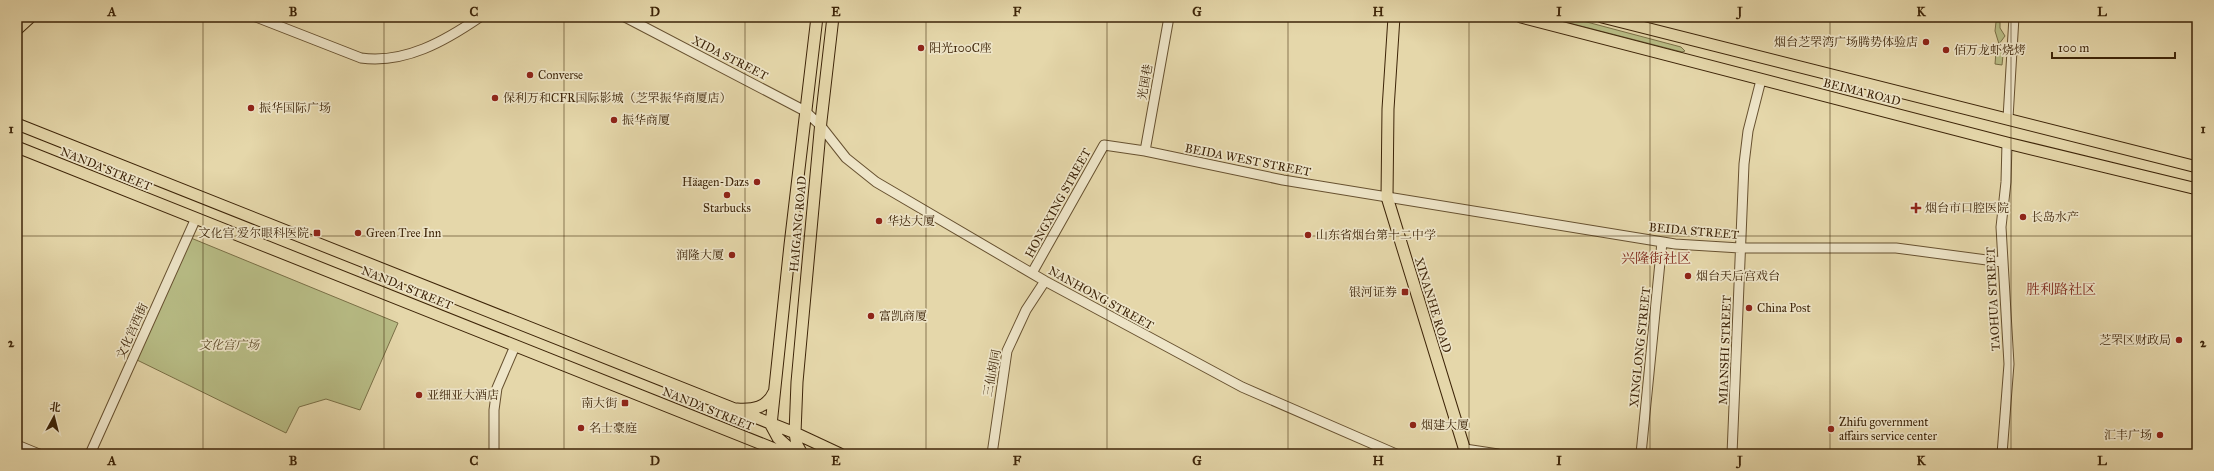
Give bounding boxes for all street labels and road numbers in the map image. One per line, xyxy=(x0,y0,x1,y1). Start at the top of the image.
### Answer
street label: XIDA STREET xyxy=(690,33,770,83)
street label: 光国巷 xyxy=(1135,63,1155,101)
street label: BEIMA ROAD xyxy=(1822,76,1902,108)
street label: BEIDA WEST STREET xyxy=(1184,141,1312,179)
street label: NANDA STREET xyxy=(58,144,154,194)
street label: HONGXING STREET xyxy=(1022,146,1094,260)
street label: HAIGANG ROAD xyxy=(787,175,809,273)
street label: BEIDA STREET xyxy=(1648,220,1740,242)
street label: TAOHUA STREET xyxy=(1983,247,2003,351)
street label: XINANHE ROAD xyxy=(1412,256,1454,354)
street label: NANDA STREET xyxy=(359,263,455,313)
street label: NANHONG STREET xyxy=(1046,263,1156,333)
street label: XINGLONG STREET xyxy=(1627,286,1653,408)
street label: MIANSHI STREET xyxy=(1716,295,1734,405)
street label: 文化宫西街 xyxy=(113,300,151,361)
street label: 三仙胡同 xyxy=(981,348,1003,398)
street label: NANDA STREET xyxy=(660,384,756,434)

